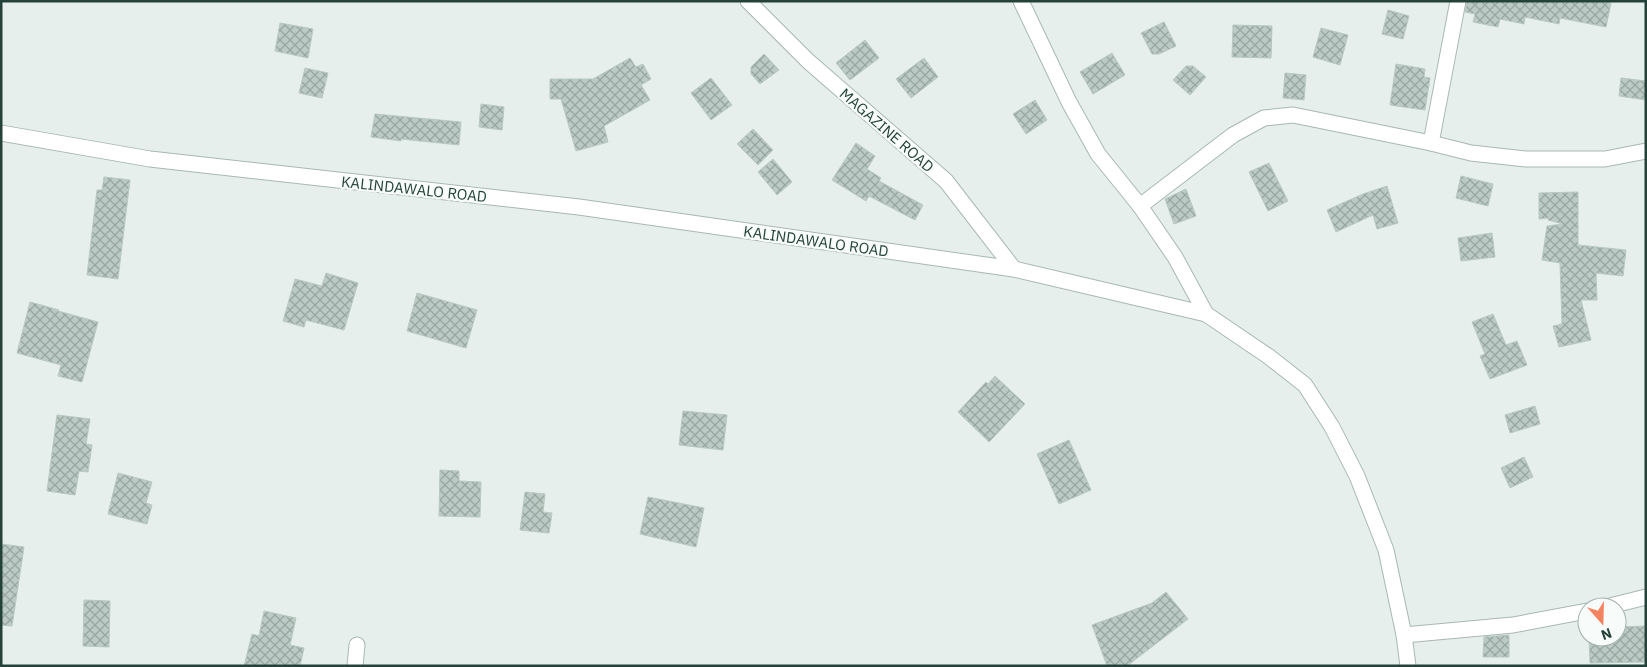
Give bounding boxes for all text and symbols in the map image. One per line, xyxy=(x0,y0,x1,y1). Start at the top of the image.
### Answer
street label: MAGAZINE ROAD xyxy=(836,84,938,176)
street label: KALINDAWALO ROAD xyxy=(340,172,488,206)
street label: KALINDAWALO ROAD xyxy=(742,221,890,261)
north arrow xyxy=(1577,597,1627,647)
text: N xyxy=(1599,624,1614,644)

